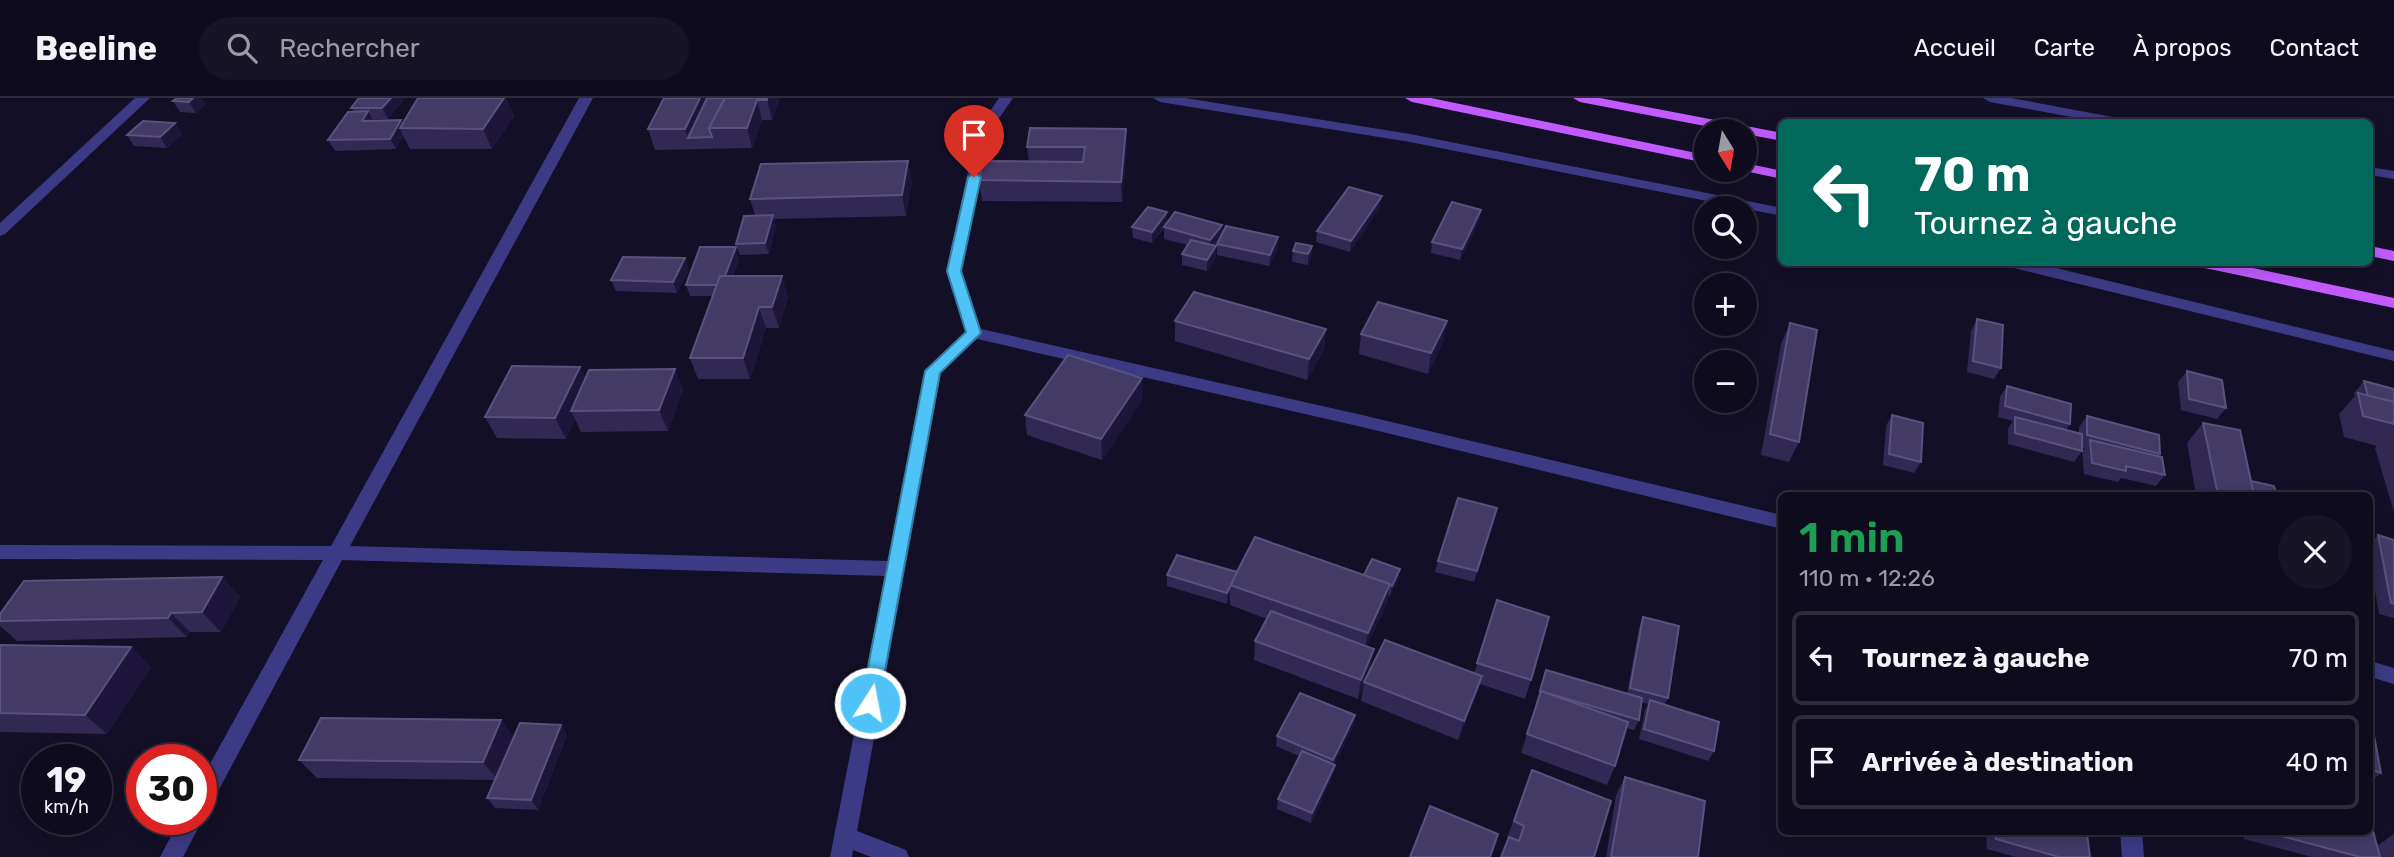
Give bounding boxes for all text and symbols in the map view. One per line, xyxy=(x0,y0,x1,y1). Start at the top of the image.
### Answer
search box xyxy=(199,17,689,80)
text: Beeline xyxy=(35,29,157,68)
icon: search xyxy=(223,29,261,67)
text: Rechercher xyxy=(279,33,420,64)
text: Accueil xyxy=(1914,34,1996,62)
text: Carte xyxy=(2034,34,2095,62)
text: À propos xyxy=(2133,34,2232,62)
text: Contact xyxy=(2270,34,2359,62)
pin xyxy=(944,105,1004,177)
icon: arrive xyxy=(955,116,993,154)
north arrow xyxy=(1694,119,1757,182)
map controls xyxy=(1694,119,1757,413)
text: 70 m xyxy=(1914,145,2031,203)
icon: left xyxy=(1799,147,1890,238)
button: search xyxy=(1694,196,1757,259)
text: Tournez à gauche xyxy=(1914,204,2177,242)
button: + xyxy=(1694,273,1757,336)
button: − xyxy=(1694,350,1757,413)
text: 1 min xyxy=(1799,513,1905,563)
button: close xyxy=(2278,515,2352,589)
text: 110 m · 12:26 xyxy=(1799,564,1935,592)
icon: left xyxy=(1803,639,1841,677)
text: Tournez à gauche xyxy=(1862,643,2090,674)
text: 70 m xyxy=(2289,643,2348,674)
position arrow xyxy=(833,666,907,740)
icon: arrive xyxy=(1803,743,1841,781)
speed limit sign: 30 xyxy=(126,744,217,835)
text: Arrivée à destination xyxy=(1862,747,2134,778)
text: 40 m xyxy=(2286,747,2348,778)
text: 19 xyxy=(47,759,86,801)
text: km/h xyxy=(44,796,89,818)

